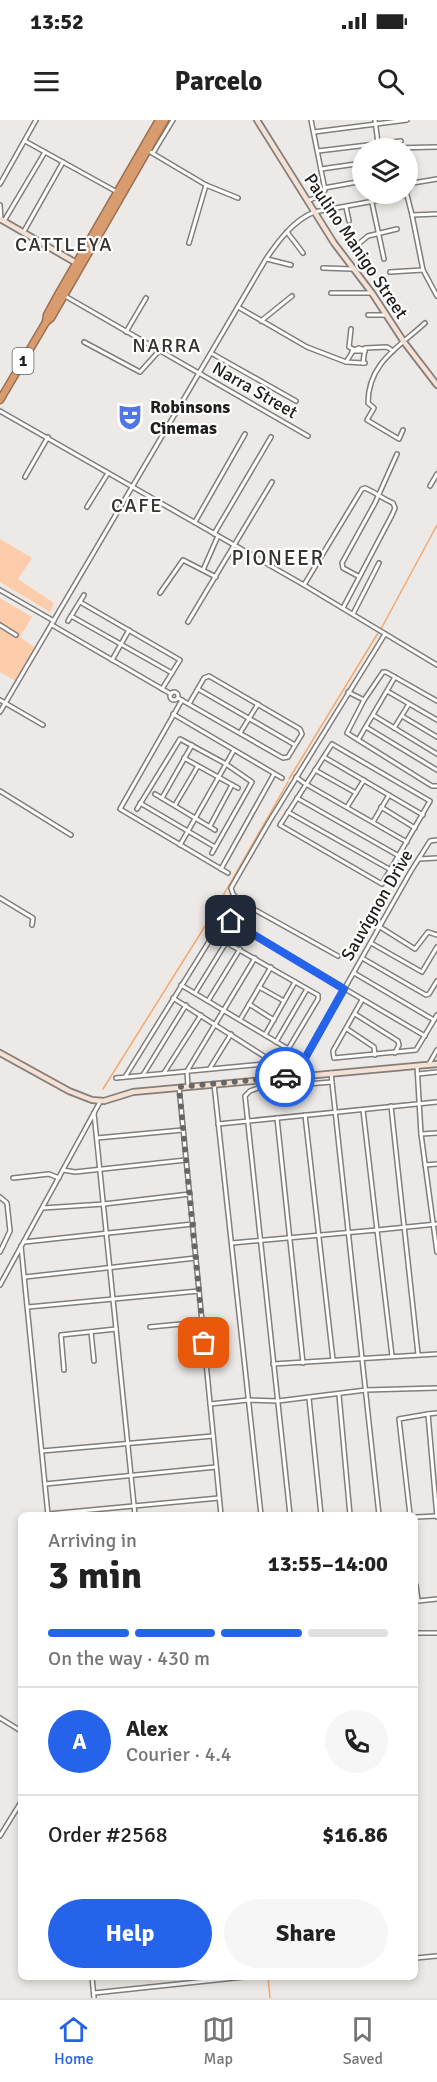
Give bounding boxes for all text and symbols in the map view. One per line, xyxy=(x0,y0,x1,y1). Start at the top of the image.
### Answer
text: 13:52 xyxy=(30,8,84,35)
icon: menu xyxy=(30,65,63,98)
text: Parcelo xyxy=(175,65,262,98)
icon: search xyxy=(374,65,407,98)
map controls xyxy=(352,138,418,204)
button: layers xyxy=(352,138,418,204)
street label: Paulino Manigo Street xyxy=(299,169,413,323)
district label: CATTLEYA xyxy=(15,232,113,257)
district label: NARRA xyxy=(132,333,202,358)
road number: 1 xyxy=(12,348,34,374)
street label: Narra Street xyxy=(209,357,301,423)
place label: Robinsons Cinemas xyxy=(150,396,230,439)
theatre icon: Robinsons Cinemas xyxy=(115,402,145,432)
district label: CAFE xyxy=(111,493,163,518)
district label: PIONEER xyxy=(231,545,325,571)
street label: Sauvignon Drive xyxy=(336,846,418,964)
pin xyxy=(205,895,256,946)
icon: home xyxy=(214,904,247,937)
courier xyxy=(255,1047,315,1107)
icon: car xyxy=(269,1061,302,1094)
pin xyxy=(178,1317,229,1368)
icon: bag xyxy=(187,1326,220,1359)
text: Arriving in xyxy=(48,1528,137,1553)
text: 13:55–14:00 xyxy=(268,1550,388,1577)
text: 3 min xyxy=(48,1551,142,1599)
text: On the way · 430 m xyxy=(48,1646,210,1671)
button: phone xyxy=(325,1710,388,1773)
text: Alex xyxy=(126,1715,168,1742)
text: A xyxy=(72,1728,87,1755)
text: Courier · 4.4 xyxy=(126,1742,232,1767)
text: Order #2568 xyxy=(48,1821,168,1848)
text: $16.86 xyxy=(322,1821,388,1848)
button: Help xyxy=(48,1899,212,1968)
button: Share xyxy=(224,1899,388,1968)
tab: Home xyxy=(54,2013,94,2069)
tab: Map xyxy=(202,2013,235,2069)
tab: Saved xyxy=(343,2013,383,2069)

